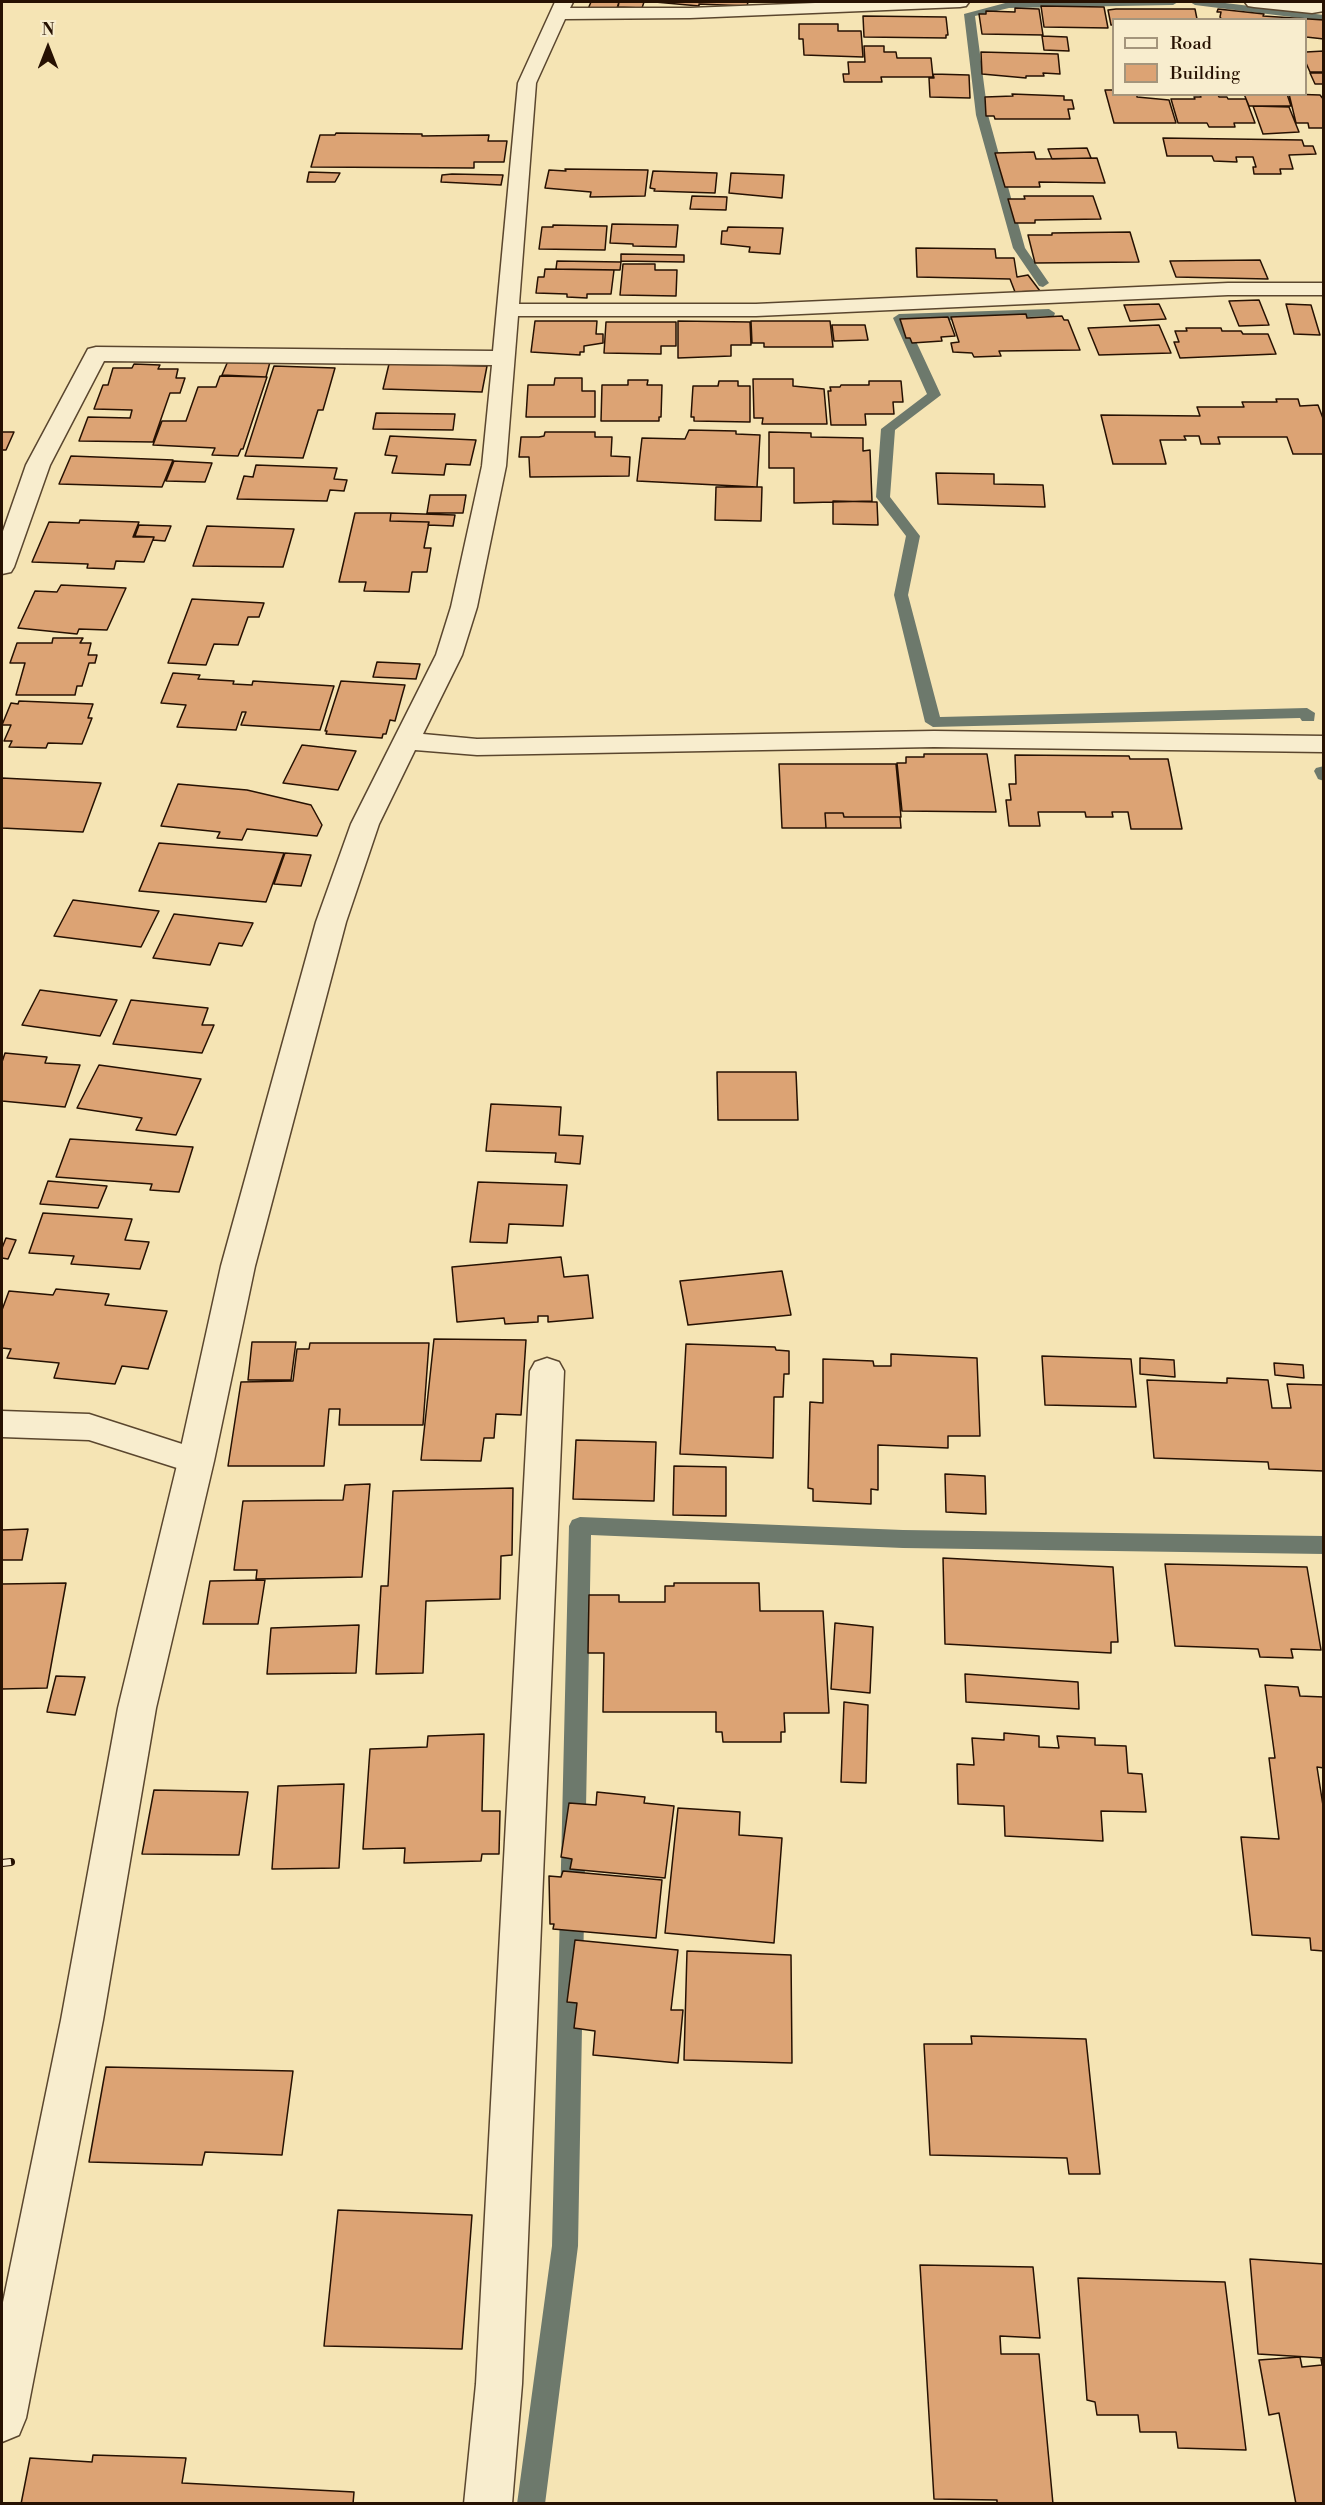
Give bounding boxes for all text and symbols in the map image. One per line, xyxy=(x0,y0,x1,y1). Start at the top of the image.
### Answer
north arrow xyxy=(18,18,78,78)
legend xyxy=(1112,18,1307,96)
text: N xyxy=(42,20,54,40)
text: Road xyxy=(1170,32,1212,55)
text: Building xyxy=(1170,62,1240,85)

